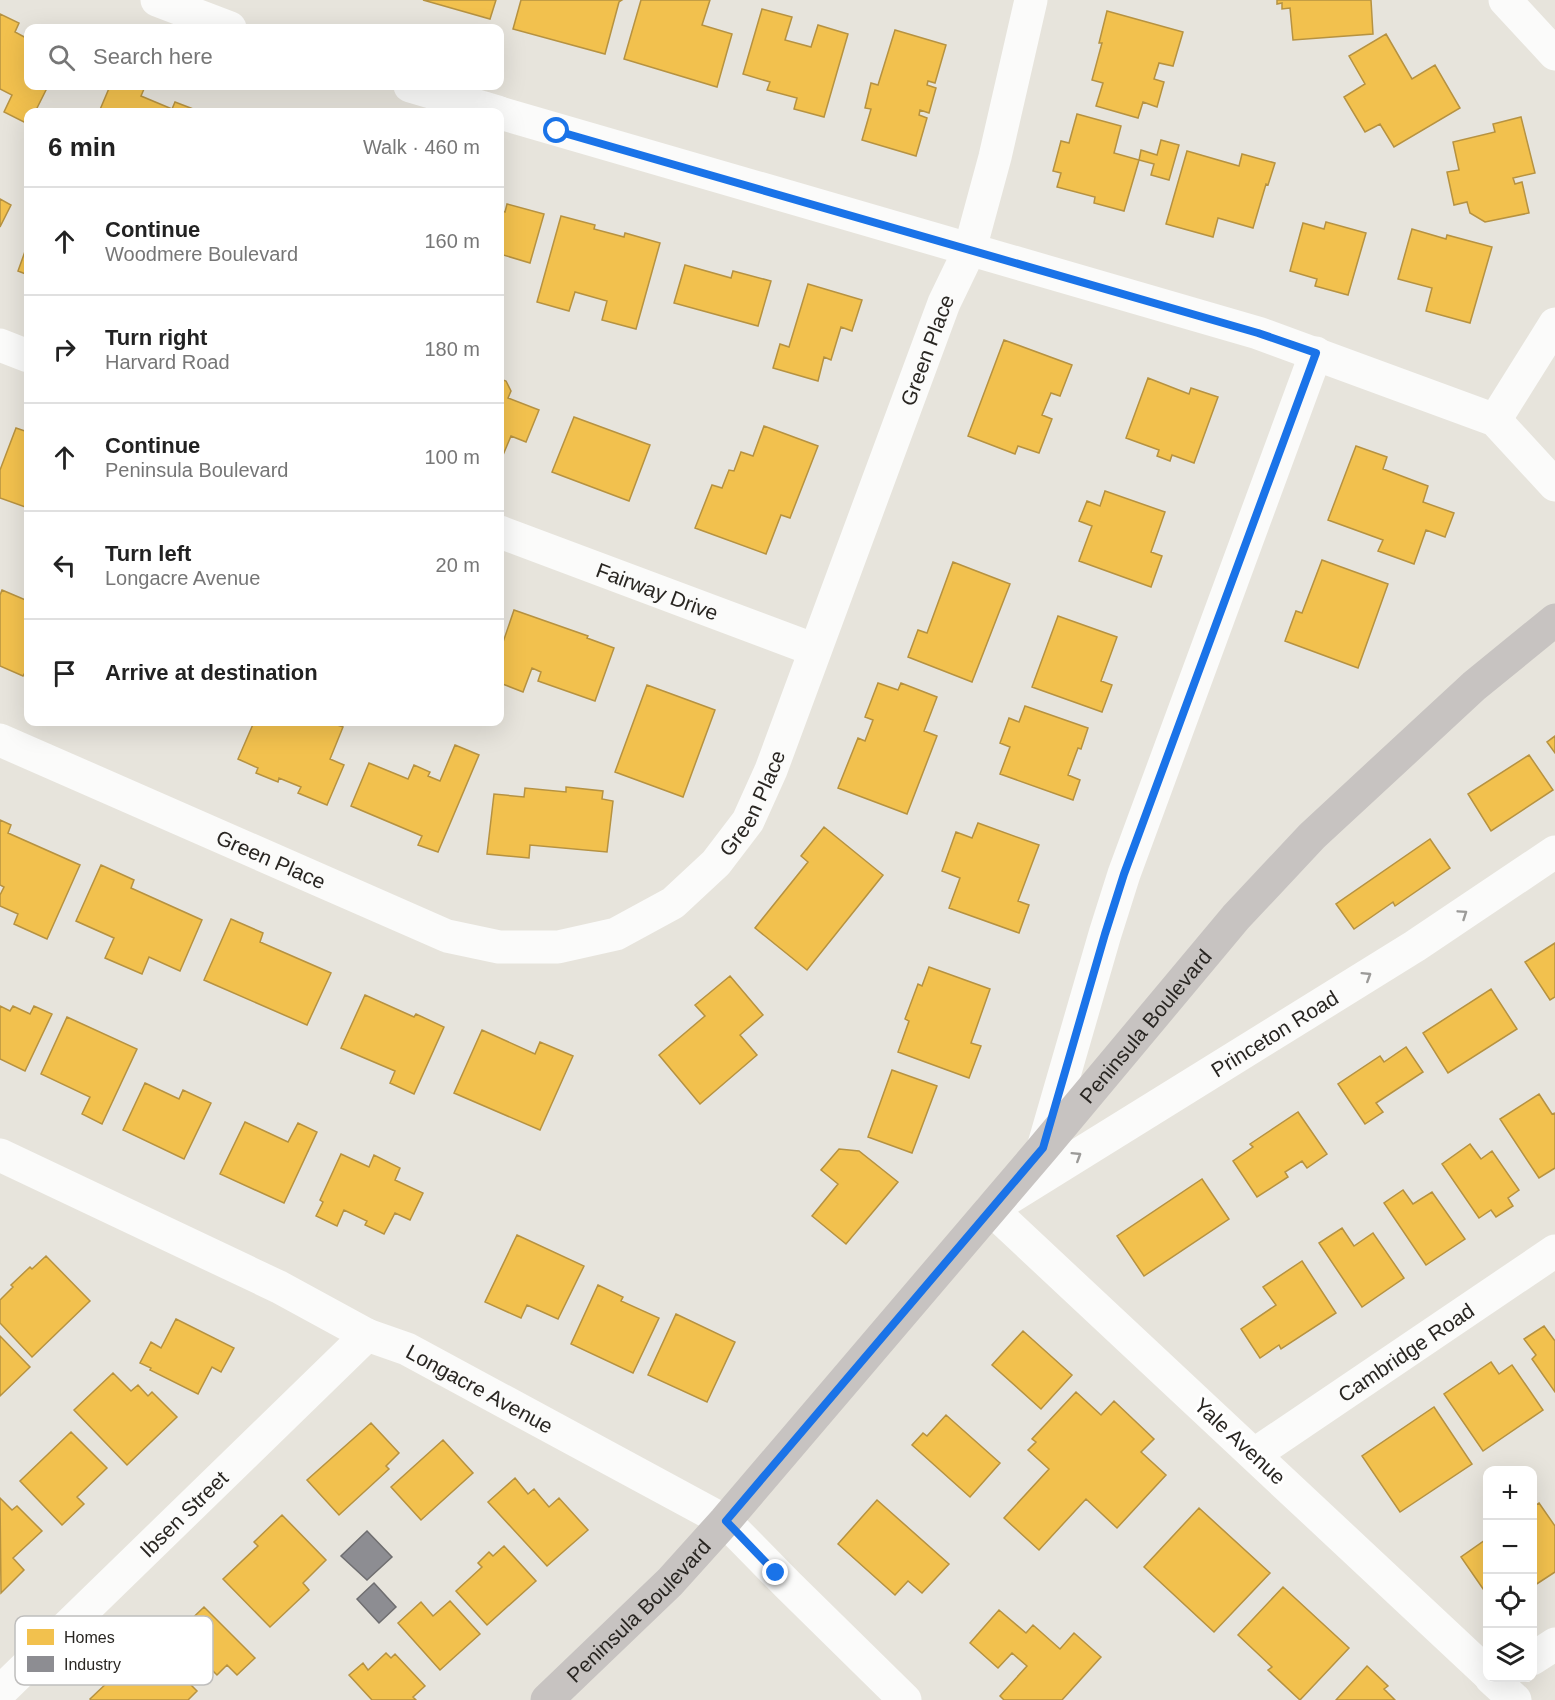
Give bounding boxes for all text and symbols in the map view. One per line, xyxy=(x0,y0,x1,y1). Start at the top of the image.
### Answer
search box xyxy=(24,24,504,90)
icon: search xyxy=(45,41,78,74)
text: Search here xyxy=(93,44,213,69)
route start xyxy=(543,117,569,143)
text: 6 min xyxy=(48,132,116,162)
text: Walk · 460 m xyxy=(363,136,480,158)
text: Continue xyxy=(105,217,200,242)
icon: ahead xyxy=(48,225,81,258)
text: 160 m xyxy=(424,230,480,252)
text: Woodmere Boulevard xyxy=(105,243,298,265)
street label: Green Place xyxy=(896,290,958,409)
text: Turn right xyxy=(105,325,207,350)
icon: right xyxy=(48,333,81,366)
text: 180 m xyxy=(424,338,480,360)
text: Harvard Road xyxy=(105,351,230,373)
text: Continue xyxy=(105,433,200,458)
icon: ahead xyxy=(48,441,81,474)
text: 100 m xyxy=(424,446,480,468)
text: Peninsula Boulevard xyxy=(105,459,288,481)
text: Turn left xyxy=(105,541,191,566)
icon: left xyxy=(48,549,81,582)
text: 20 m xyxy=(436,554,480,576)
street label: Fairway Drive xyxy=(593,558,721,624)
text: Longacre Avenue xyxy=(105,567,260,589)
icon: arrive xyxy=(48,657,81,690)
text: Arrive at destination xyxy=(105,660,318,685)
street label: Green Place xyxy=(714,747,789,860)
street label: Green Place xyxy=(213,825,329,893)
one-way arrow xyxy=(1457,910,1468,921)
street label: Peninsula Boulevard xyxy=(1074,944,1216,1107)
one-way arrow xyxy=(1361,971,1371,983)
street label: Princeton Road xyxy=(1207,985,1342,1081)
one-way arrow xyxy=(1070,1152,1081,1163)
street label: Cambridge Road xyxy=(1334,1298,1478,1406)
street label: Longacre Avenue xyxy=(403,1339,557,1437)
street label: Yale Avenue xyxy=(1190,1393,1290,1489)
street label: Ibsen Street xyxy=(135,1466,232,1561)
map controls xyxy=(1483,1466,1537,1682)
button: + xyxy=(1483,1466,1537,1520)
button: − xyxy=(1483,1520,1537,1574)
street label: Peninsula Boulevard xyxy=(562,1534,715,1686)
route end xyxy=(762,1559,788,1585)
button: locate xyxy=(1483,1574,1537,1628)
legend xyxy=(15,1616,213,1685)
button: layers xyxy=(1483,1628,1537,1682)
text: Homes xyxy=(64,1629,115,1646)
text: Industry xyxy=(64,1656,121,1673)

